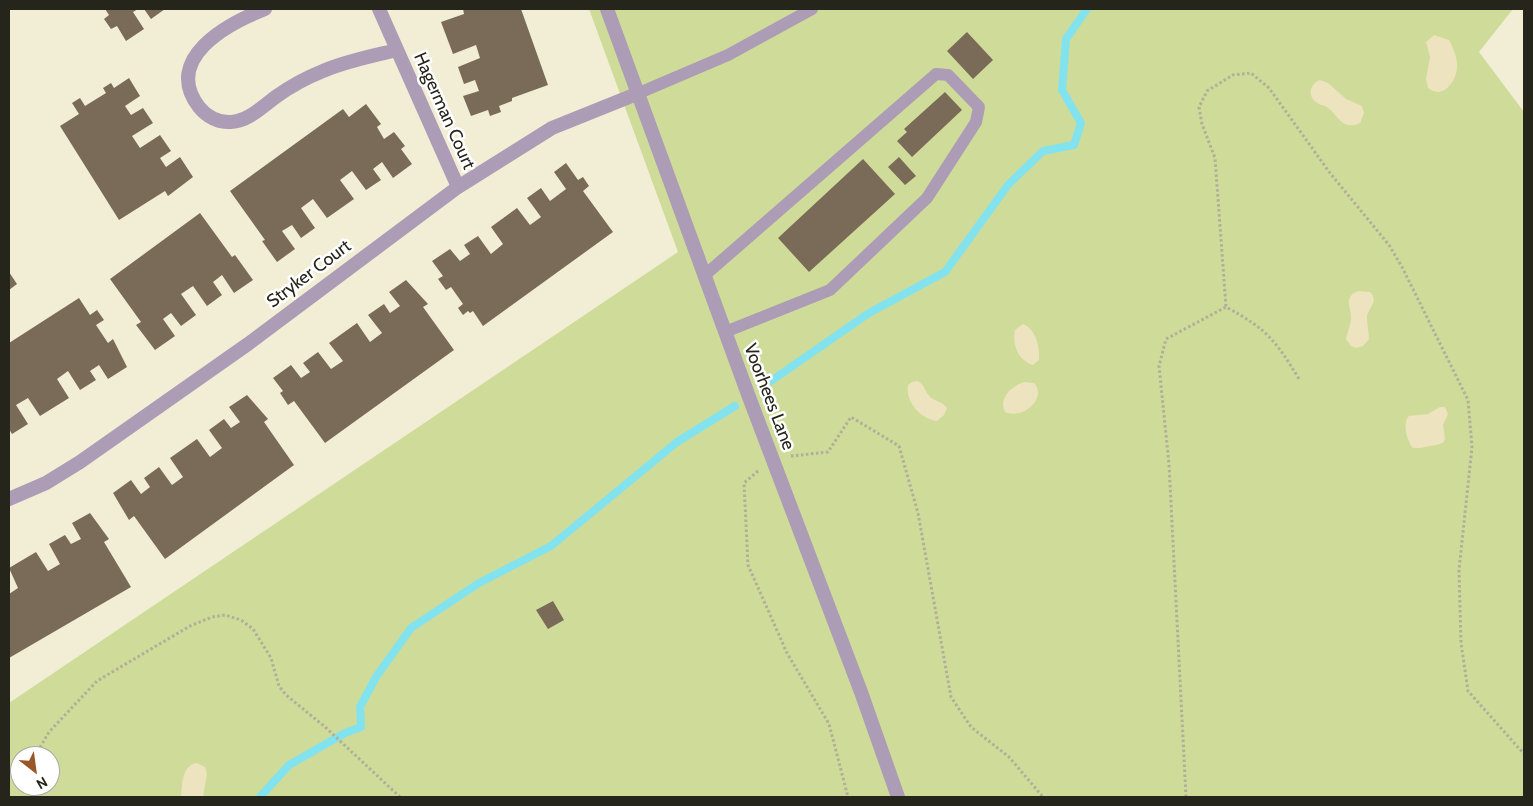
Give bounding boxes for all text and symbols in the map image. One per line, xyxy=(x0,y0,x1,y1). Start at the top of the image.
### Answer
street label: Hagerman Court xyxy=(409,49,479,173)
street label: Stryker Court xyxy=(263,235,355,313)
street label: Voorhees Lane xyxy=(739,341,799,453)
north arrow xyxy=(10,746,60,796)
text: N xyxy=(33,773,51,793)

